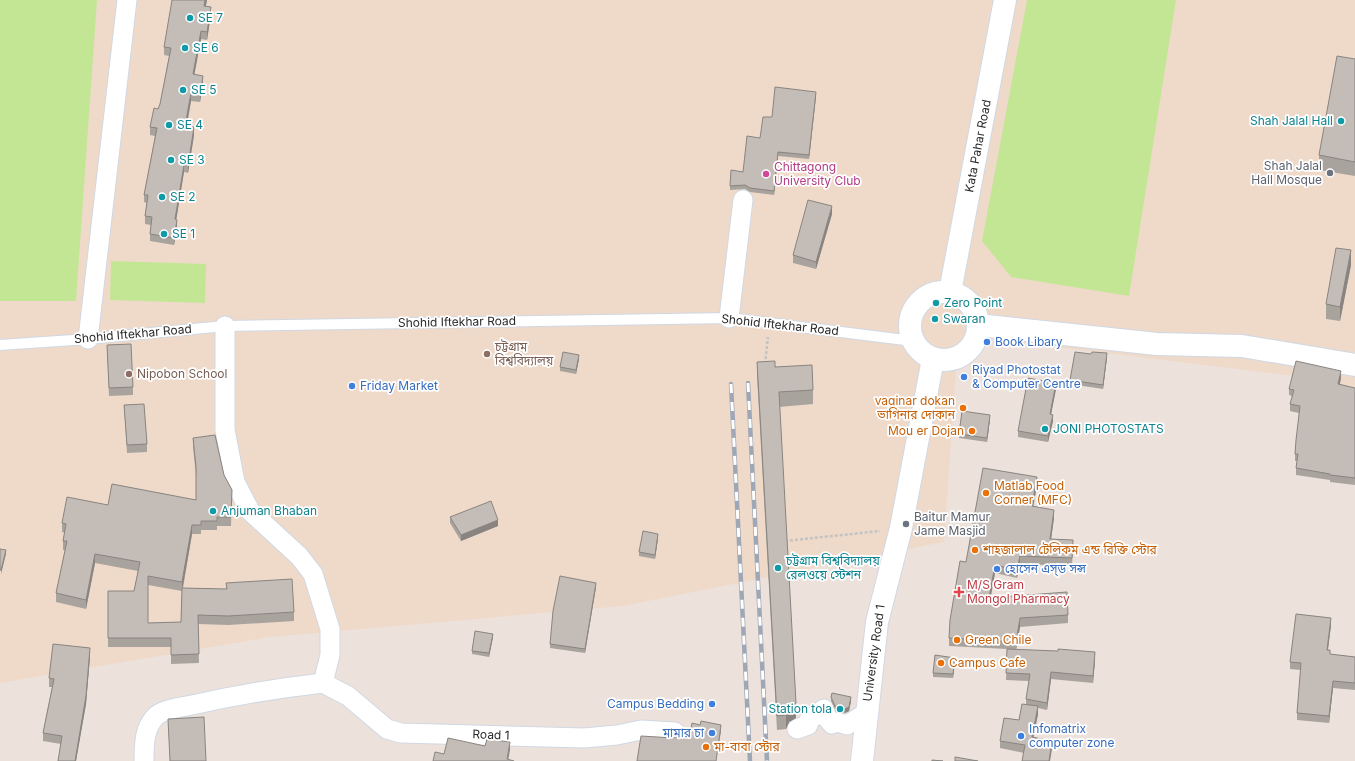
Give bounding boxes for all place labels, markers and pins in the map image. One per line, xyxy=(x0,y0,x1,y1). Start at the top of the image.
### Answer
place label: SE 7 xyxy=(198,10,223,25)
marker: SE 7 xyxy=(185,13,195,23)
place label: SE 6 xyxy=(193,40,219,55)
marker: SE 6 xyxy=(180,43,190,53)
place label: SE 5 xyxy=(191,82,217,97)
marker: SE 5 xyxy=(178,85,188,95)
place label: Shah Jalal Hall xyxy=(1250,113,1333,128)
marker: Shah Jalal Hall xyxy=(1336,116,1346,126)
place label: SE 4 xyxy=(177,117,203,132)
marker: SE 4 xyxy=(164,120,174,130)
place label: SE 3 xyxy=(179,152,205,167)
marker: SE 3 xyxy=(166,155,176,165)
place label: Shah Jalal Hall Mosque xyxy=(1251,158,1322,187)
place label: Chittagong University Club xyxy=(774,159,861,188)
marker: Shah Jalal Hall Mosque xyxy=(1325,168,1335,178)
marker: Chittagong University Club xyxy=(761,169,771,179)
place label: SE 2 xyxy=(170,189,196,204)
marker: SE 2 xyxy=(157,192,167,202)
place label: SE 1 xyxy=(172,226,195,241)
marker: SE 1 xyxy=(159,229,169,239)
place label: Zero Point xyxy=(944,295,1002,310)
marker: Zero Point xyxy=(931,298,941,308)
place label: Swaran xyxy=(943,311,986,326)
marker: Swaran xyxy=(930,314,940,324)
place label: Book Libary xyxy=(995,334,1063,349)
marker: Book Libary xyxy=(982,337,992,347)
place label: চট্টগ্রাম বিশ্ববিদ্যালয় xyxy=(494,339,554,368)
marker: চট্টগ্রাম বিশ্ববিদ্যালয় xyxy=(482,349,492,359)
place label: Riyad Photostat & Computer Centre xyxy=(972,362,1081,391)
place label: Nipobon School xyxy=(137,366,227,381)
marker: Nipobon School xyxy=(124,369,134,379)
marker: Riyad Photostat & Computer Centre xyxy=(959,372,969,382)
place label: Friday Market xyxy=(360,378,438,393)
marker: Friday Market xyxy=(347,381,357,391)
place label: vaginar dokan ভাগিনার দোকান xyxy=(875,393,956,422)
marker: vaginar dokan ভাগিনার দোকান xyxy=(958,403,968,413)
place label: JONI PHOTOSTATS xyxy=(1053,421,1164,436)
place label: Mou er Dojan xyxy=(888,423,964,438)
marker: JONI PHOTOSTATS xyxy=(1040,424,1050,434)
marker: Mou er Dojan xyxy=(967,426,977,436)
place label: Matlab Food Corner (MFC) xyxy=(994,478,1072,507)
marker: Matlab Food Corner (MFC) xyxy=(981,488,991,498)
place label: Anjuman Bhaban xyxy=(221,503,317,518)
marker: Anjuman Bhaban xyxy=(208,506,218,516)
place label: Baitur Mamur Jame Masjid xyxy=(914,509,991,538)
marker: Baitur Mamur Jame Masjid xyxy=(901,519,911,529)
place label: শাহজালাল টেলিকম এন্ড রিক্তি স্টোর xyxy=(982,542,1158,557)
marker: শাহজালাল টেলিকম এন্ড রিক্তি স্টোর xyxy=(970,545,980,555)
place label: চট্টগ্রাম বিশ্ববিদ্যালয় রেলওয়ে স্টেশন xyxy=(785,553,880,582)
place label: হোসেন এস্ড সন্স xyxy=(1005,561,1086,577)
marker: চট্টগ্রাম বিশ্ববিদ্যালয় রেলওয়ে স্টেশন xyxy=(773,563,783,573)
marker: হোসেন এস্ড সন্স xyxy=(992,564,1002,574)
place label: M/S Gram Mongol Pharmacy xyxy=(967,577,1070,606)
marker: M/S Gram Mongol Pharmacy xyxy=(954,587,964,597)
place label: Green Chile xyxy=(965,632,1031,647)
marker: Green Chile xyxy=(952,635,962,645)
place label: Campus Cafe xyxy=(949,655,1026,670)
marker: Campus Cafe xyxy=(936,658,946,668)
place label: Campus Bedding xyxy=(607,696,704,711)
marker: Campus Bedding xyxy=(707,699,717,709)
place label: Station tola xyxy=(768,701,832,716)
marker: Station tola xyxy=(835,704,845,714)
place label: Infomatrix computer zone xyxy=(1029,721,1114,750)
place label: মামার চা xyxy=(662,725,705,740)
marker: মামার চা xyxy=(707,728,717,738)
marker: Infomatrix computer zone xyxy=(1016,731,1026,741)
place label: মা-বাবা স্টোর xyxy=(713,739,780,754)
marker: মা-বাবা স্টোর xyxy=(701,742,711,752)

